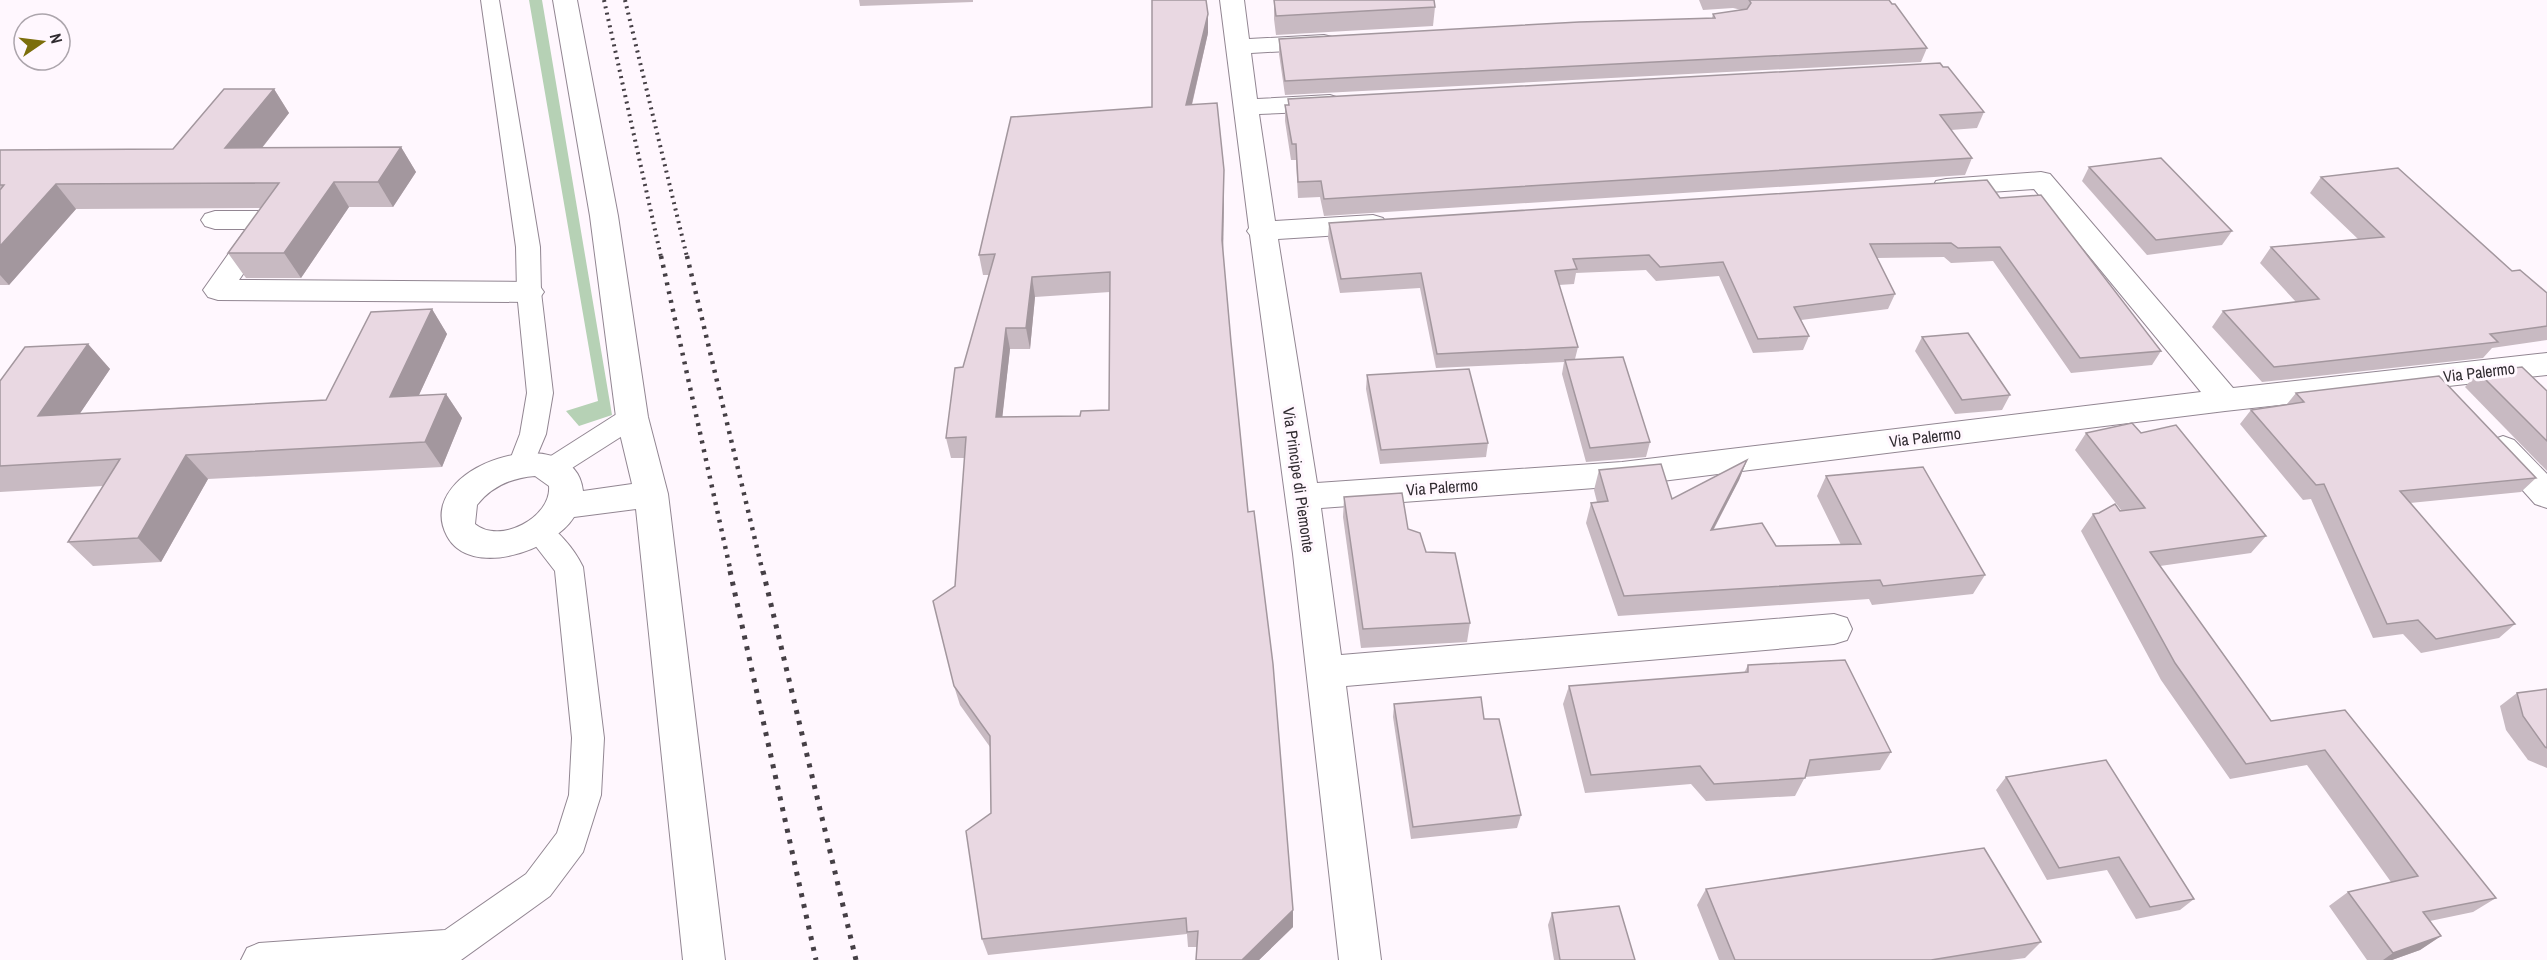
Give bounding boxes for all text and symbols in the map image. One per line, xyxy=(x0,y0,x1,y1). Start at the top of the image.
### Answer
north arrow xyxy=(12,12,72,72)
text: N xyxy=(45,31,68,46)
street label: Via Palermo xyxy=(2442,357,2516,387)
street label: Via Principe di Piemonte xyxy=(1278,406,1320,554)
street label: Via Palermo xyxy=(1888,422,1962,452)
street label: Via Palermo xyxy=(1405,474,1479,500)

